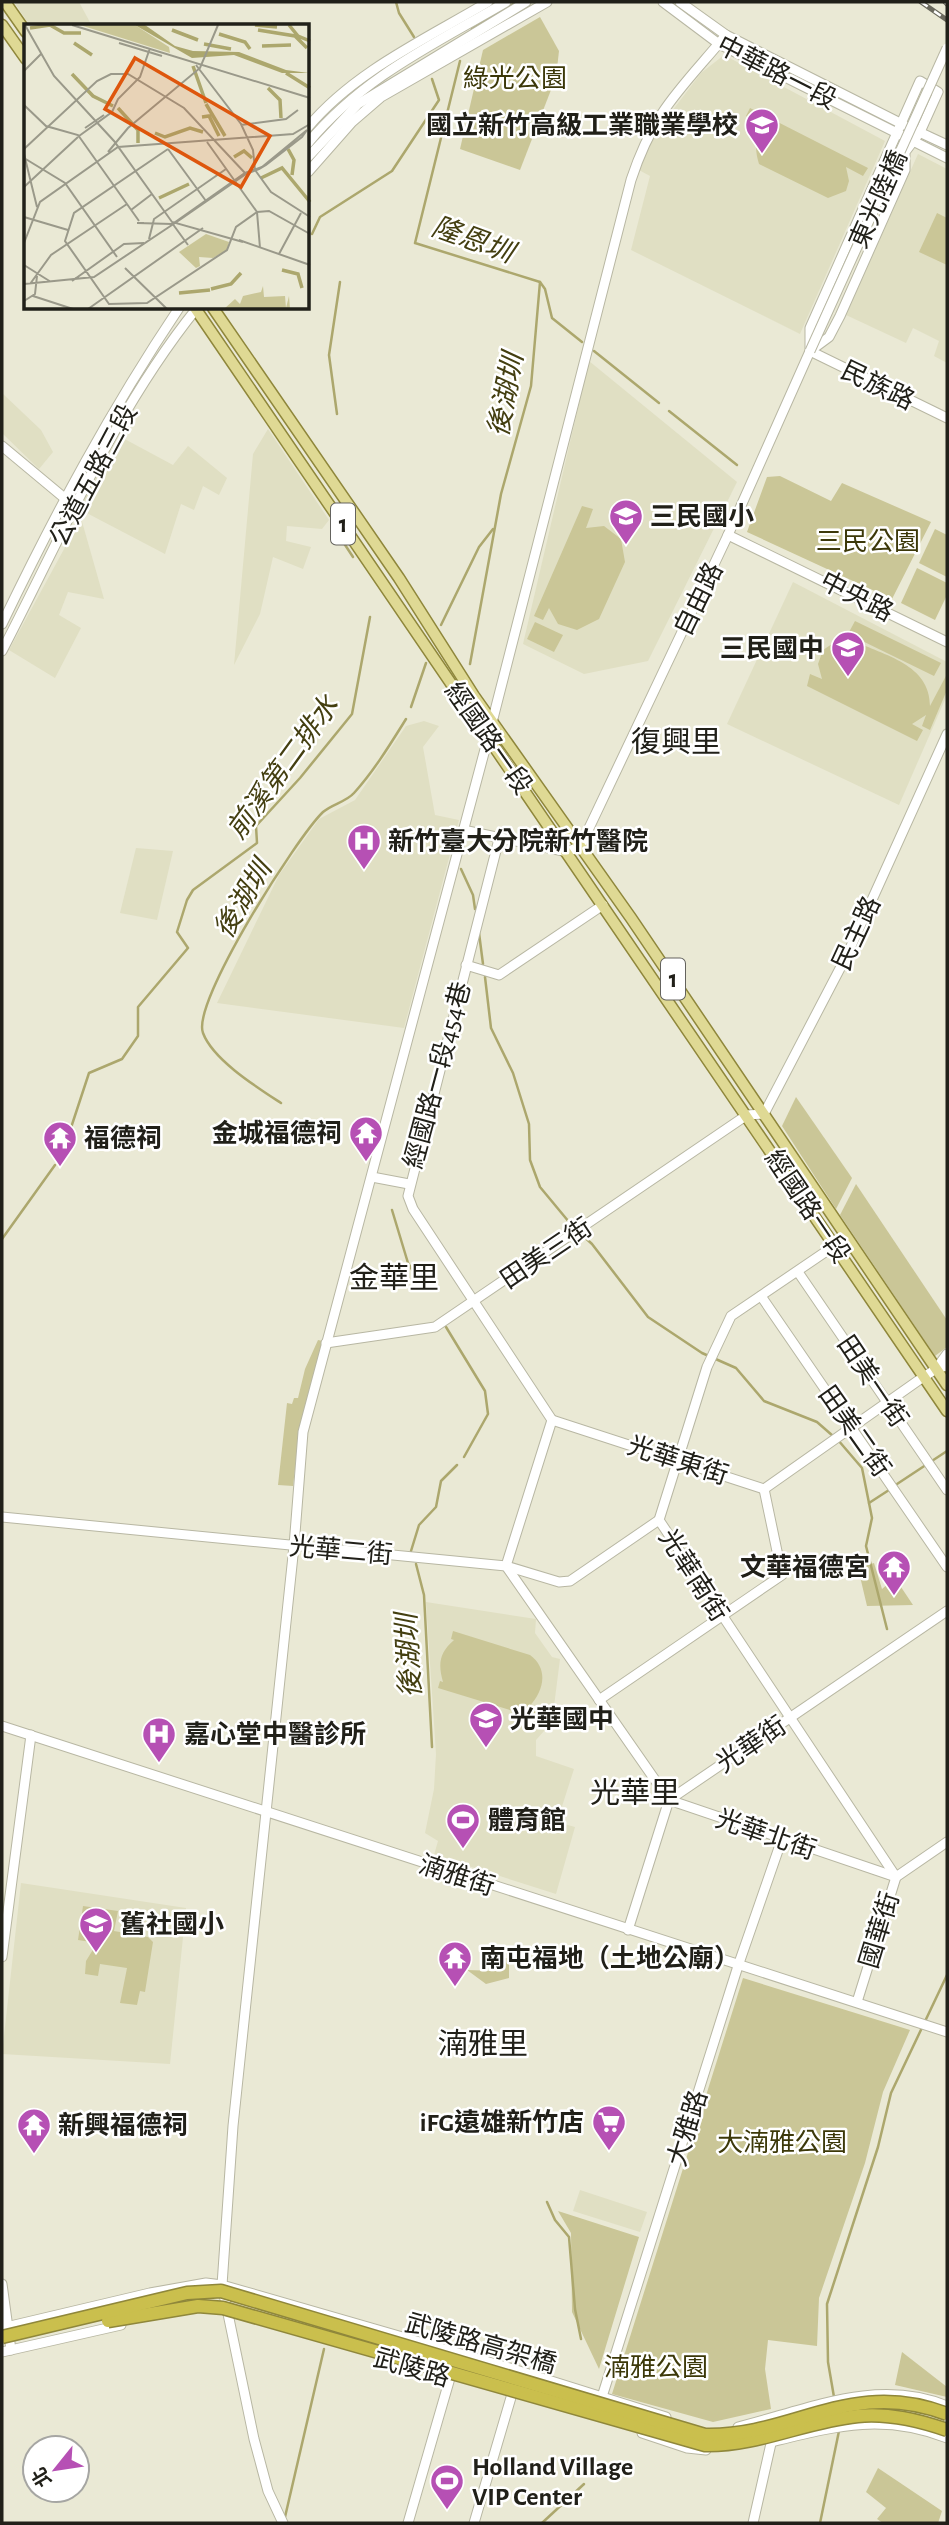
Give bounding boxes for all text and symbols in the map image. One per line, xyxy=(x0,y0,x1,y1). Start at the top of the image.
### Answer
inset map xyxy=(24,24,310,310)
street label: 中華路一段 xyxy=(713,30,841,114)
park label: 綠光公園 xyxy=(463,65,567,92)
school or university icon: 國立新竹高級工業職業學校 xyxy=(743,106,781,155)
place label: 國立新竹高級工業職業學校 xyxy=(426,111,738,139)
street label: 東光陸橋 xyxy=(845,146,912,252)
water label: 隆恩圳 xyxy=(428,211,521,270)
water label: 後湖圳 xyxy=(483,347,529,439)
street label: 民族路 xyxy=(837,355,919,415)
street label: 公道五路三段 xyxy=(44,400,142,550)
school or university icon: 三民國小 xyxy=(607,497,645,546)
place label: 三民國小 xyxy=(650,502,754,530)
road number: 1 xyxy=(331,504,355,544)
park label: 三民公園 xyxy=(816,528,920,555)
street label: 自由路 xyxy=(669,558,728,640)
street label: 中央路 xyxy=(816,567,898,626)
school or university icon: 三民國中 xyxy=(829,629,867,678)
place label: 三民國中 xyxy=(720,634,824,662)
street label: 經國路一段 xyxy=(440,677,538,799)
water label: 前溪第二排水 xyxy=(221,689,345,844)
district label: 復興里 xyxy=(631,726,721,758)
hospital icon: 新竹臺大分院新竹醫院 xyxy=(345,822,383,871)
place label: 新竹臺大分院新竹醫院 xyxy=(388,827,648,855)
water label: 後湖圳 xyxy=(208,852,279,943)
street label: 民主路 xyxy=(828,892,885,974)
road number: 1 xyxy=(661,959,685,1000)
street label: 經國路一段454巷 xyxy=(399,979,475,1171)
temple icon: 金城福德祠 xyxy=(347,1114,385,1163)
temple icon: 福德祠 xyxy=(41,1119,79,1168)
place label: 金城福德祠 xyxy=(212,1119,342,1147)
place label: 福德祠 xyxy=(84,1124,162,1152)
street label: 經國路一段 xyxy=(760,1144,856,1268)
street label: 田美三街 xyxy=(496,1213,597,1294)
district label: 金華里 xyxy=(349,1262,439,1294)
street label: 田美一街 xyxy=(832,1331,913,1432)
street label: 田美二街 xyxy=(814,1381,895,1482)
street label: 光華東街 xyxy=(624,1432,731,1489)
street label: 光華南街 xyxy=(654,1524,733,1626)
street label: 光華二街 xyxy=(288,1533,394,1568)
temple icon: 文華福德宮 xyxy=(875,1548,913,1597)
place label: 文華福德宮 xyxy=(740,1553,870,1581)
water label: 後湖圳 xyxy=(392,1609,426,1699)
school or university icon: 光華國中 xyxy=(467,1700,505,1749)
place label: 光華國中 xyxy=(510,1705,614,1733)
street label: 光華街 xyxy=(711,1711,791,1777)
hospital icon: 嘉心堂中醫診所 xyxy=(140,1715,178,1764)
place label: 嘉心堂中醫診所 xyxy=(184,1720,366,1748)
district label: 光華里 xyxy=(590,1777,680,1809)
sports icon: 體育館 xyxy=(444,1801,482,1850)
street label: 光華北街 xyxy=(712,1805,819,1864)
place label: 體育館 xyxy=(488,1806,566,1834)
street label: 湳雅街 xyxy=(416,1850,498,1900)
street label: 國華街 xyxy=(855,1889,904,1971)
school or university icon: 舊社國小 xyxy=(77,1905,115,1954)
place label: 舊社國小 xyxy=(120,1910,224,1938)
temple icon: 南屯福地（土地公廟） xyxy=(436,1939,474,1988)
place label: 南屯福地（土地公廟） xyxy=(480,1944,740,1972)
district label: 湳雅里 xyxy=(438,2028,528,2060)
street label: 大雅路 xyxy=(662,2087,712,2169)
supermarket icon: iFG遠雄新竹店 xyxy=(590,2103,628,2152)
temple icon: 新興福德祠 xyxy=(15,2106,53,2155)
place label: iFG遠雄新竹店 xyxy=(420,2108,584,2136)
place label: 新興福德祠 xyxy=(58,2111,188,2139)
park label: 大湳雅公園 xyxy=(717,2128,847,2156)
street label: 武陵路高架橋 xyxy=(402,2307,560,2379)
street label: 武陵路 xyxy=(370,2341,454,2393)
park label: 湳雅公園 xyxy=(604,2353,708,2381)
north arrow xyxy=(21,2434,91,2504)
place label: Holland Village VIP Center xyxy=(472,2454,633,2510)
sports icon: Holland Village VIP Center xyxy=(428,2462,466,2511)
text: 北 xyxy=(29,2464,56,2490)

